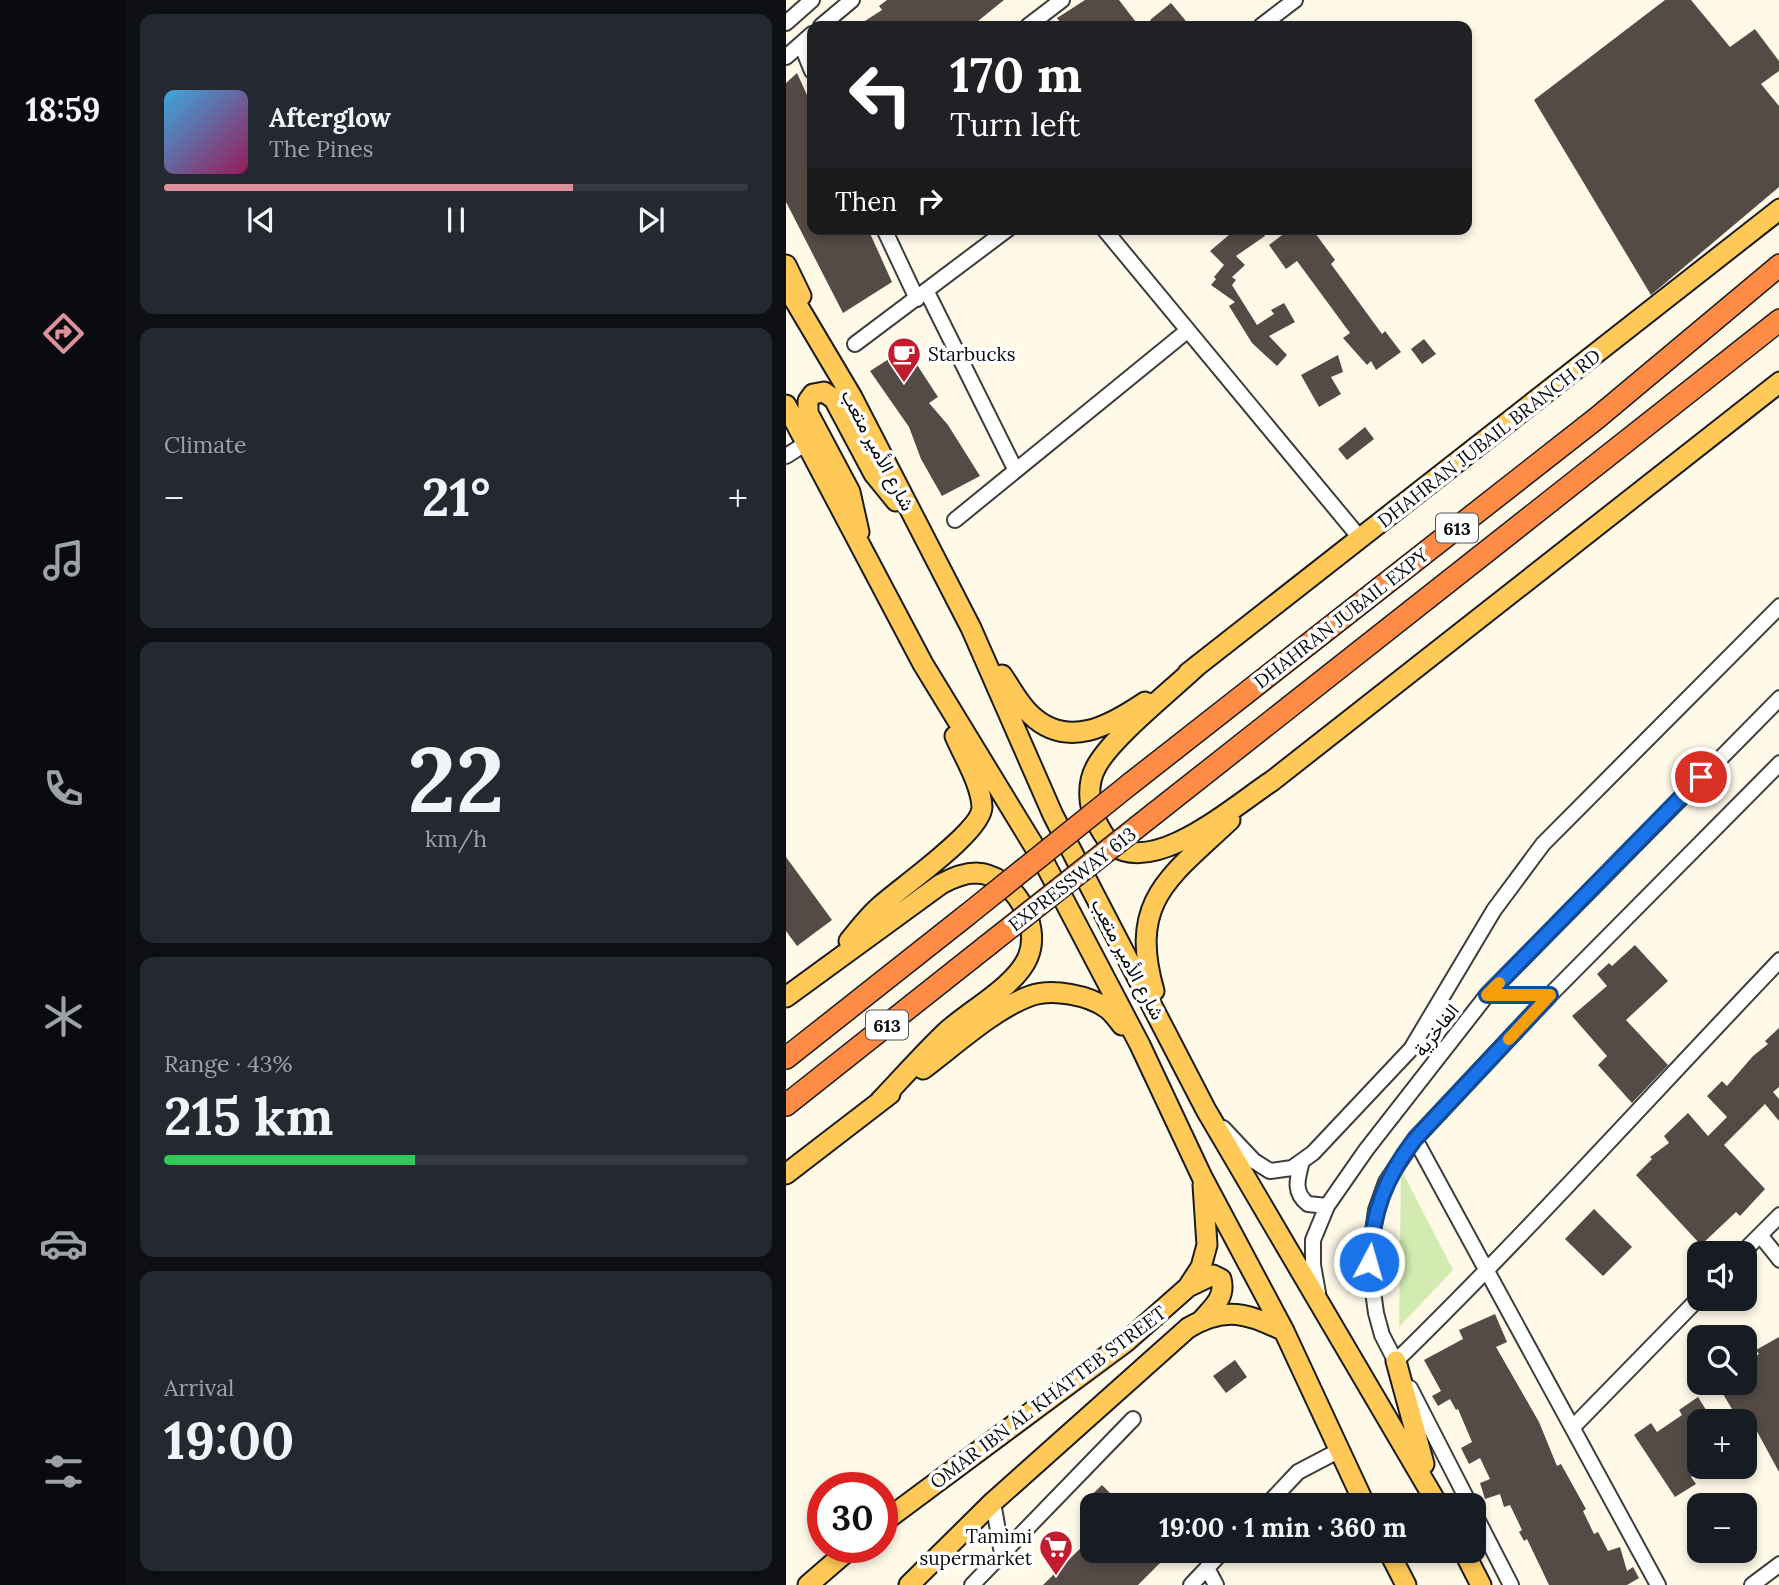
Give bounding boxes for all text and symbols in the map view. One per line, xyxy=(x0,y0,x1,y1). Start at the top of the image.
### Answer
text: 170 m xyxy=(950,43,1082,105)
icon: left xyxy=(835,49,926,140)
text: 18:59 xyxy=(25,89,101,130)
text: Afterglow xyxy=(269,101,391,134)
text: Turn left xyxy=(950,104,1080,145)
text: The Pines xyxy=(269,134,374,163)
icon: right xyxy=(911,182,949,220)
text: Then xyxy=(835,185,897,218)
icon: previous xyxy=(242,201,280,239)
icon: pause xyxy=(437,201,475,239)
icon: next xyxy=(632,201,670,239)
icon: directions xyxy=(39,309,88,358)
cafe icon: Starbucks xyxy=(885,335,923,384)
place label: Starbucks xyxy=(928,342,1016,366)
street label: DHAHRAN JUBAIL BRANCH RD xyxy=(1373,343,1605,533)
street label: شارع الأمير متعب xyxy=(835,385,920,515)
text: Climate xyxy=(164,430,246,459)
text: 21° xyxy=(422,464,490,530)
text: − xyxy=(164,474,184,522)
text: + xyxy=(728,474,748,522)
road number: 613 xyxy=(1436,514,1478,542)
icon: music xyxy=(39,536,88,585)
street label: DHAHRAN JUBAIL EXPY xyxy=(1249,542,1434,693)
text: 22 xyxy=(407,720,505,837)
pin xyxy=(1671,747,1731,807)
icon: arrive xyxy=(1682,758,1720,796)
icon: phone xyxy=(39,764,88,813)
street label: EXPRESSWAY 613 xyxy=(1003,822,1141,936)
text: km/h xyxy=(425,824,487,853)
street label: شارع الأمير متعب xyxy=(1085,894,1170,1024)
icon: climate xyxy=(39,992,88,1041)
street label: الفاخرية xyxy=(1408,999,1464,1061)
road number: 613 xyxy=(866,1010,908,1040)
text: Range · 43% xyxy=(164,1049,292,1078)
text: 215 km xyxy=(164,1083,333,1149)
icon: car xyxy=(39,1219,88,1268)
position arrow xyxy=(1332,1225,1406,1299)
map controls xyxy=(1687,1241,1757,1563)
button: sound xyxy=(1687,1241,1757,1311)
street label: OMAR IBN AL KHATTEB STREET xyxy=(925,1300,1171,1494)
button: search xyxy=(1687,1325,1757,1395)
text: Arrival xyxy=(164,1373,234,1402)
text: 19:00 xyxy=(164,1407,294,1473)
button: + xyxy=(1687,1409,1757,1479)
icon: filters xyxy=(39,1447,88,1496)
speed limit sign: 30 xyxy=(807,1472,898,1563)
button: − xyxy=(1687,1493,1757,1563)
text: 19:00 · 1 min · 360 m xyxy=(1159,1511,1407,1544)
place label: Tamimi supermarket xyxy=(919,1524,1033,1570)
supermarket icon: Tamimi supermarket xyxy=(1037,1528,1075,1577)

